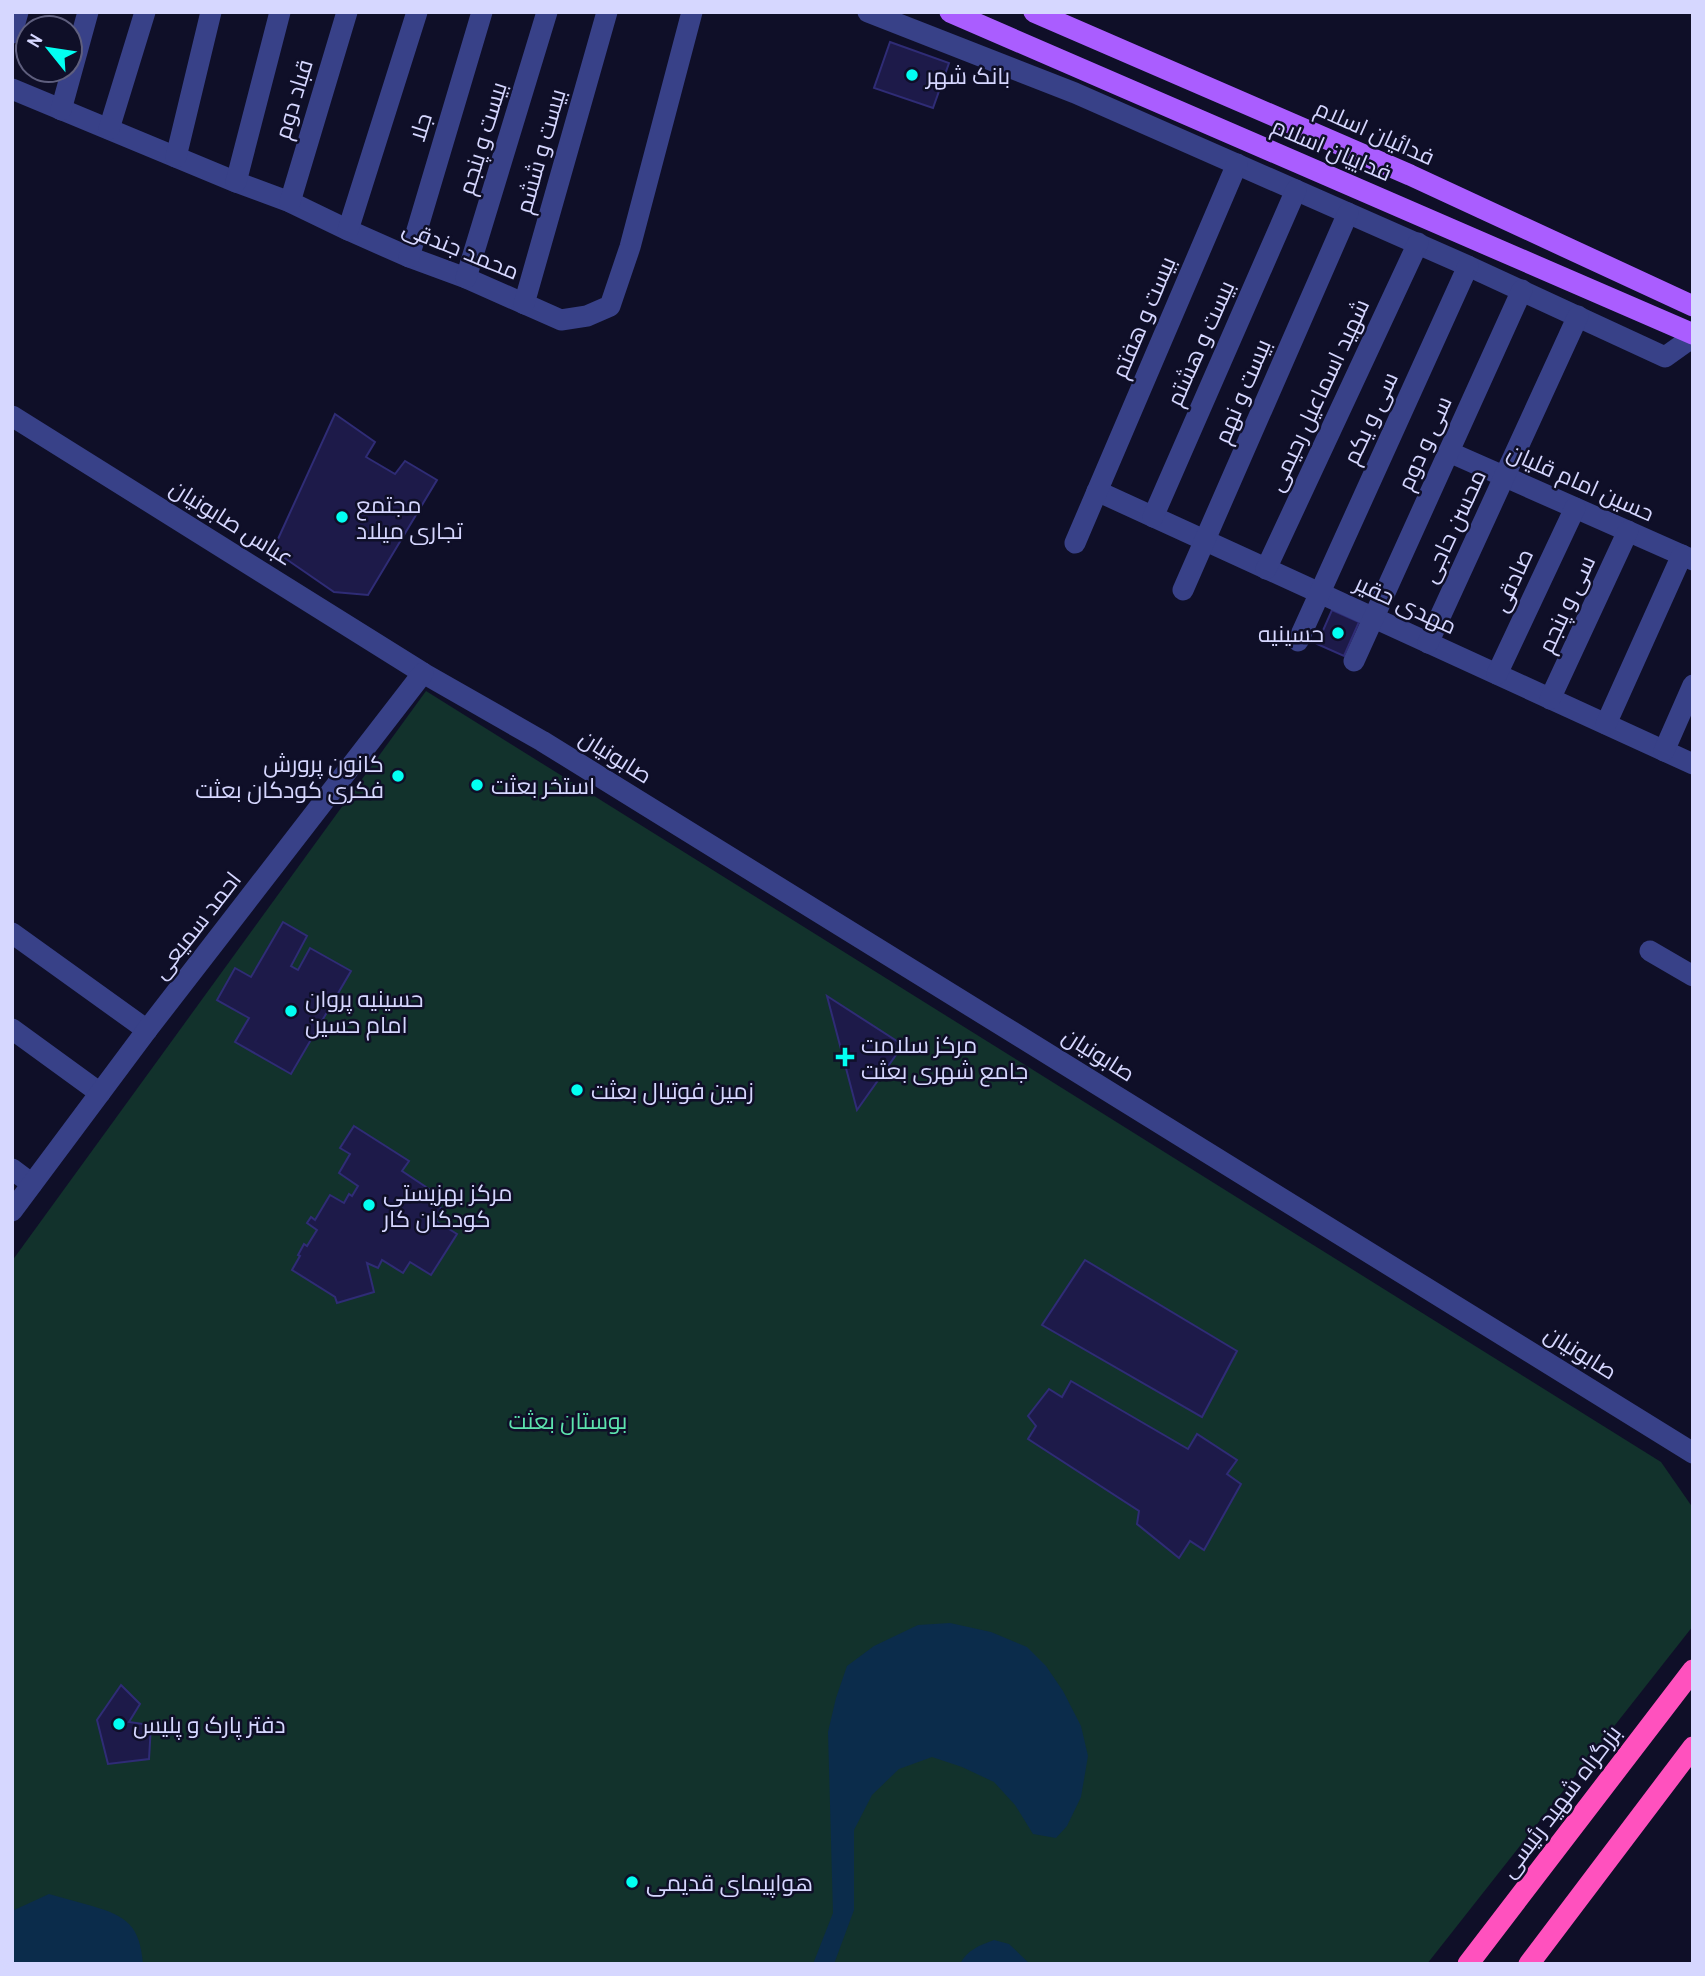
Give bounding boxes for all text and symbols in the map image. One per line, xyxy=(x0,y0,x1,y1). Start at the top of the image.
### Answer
north arrow xyxy=(14,14,84,84)
text: N xyxy=(20,29,48,52)
street label: قباد دوم xyxy=(266,55,321,143)
place label: بانک شهر xyxy=(924,60,1010,91)
marker: بانک شهر xyxy=(904,67,920,83)
street label: بیست و پنجم xyxy=(450,78,515,198)
street label: بیست و ششم xyxy=(507,85,574,217)
street label: فدائیان اسلام xyxy=(1310,92,1440,173)
street label: جلا xyxy=(401,109,439,145)
street label: فداییان اسلام xyxy=(1267,110,1397,189)
street label: محمد جندقی xyxy=(398,212,524,286)
street label: بیست و هفتم xyxy=(1103,251,1183,383)
street label: بیست و هشتم xyxy=(1158,275,1242,411)
street label: شهید اسماعیل رحیمی xyxy=(1260,294,1376,496)
street label: بیست و نهم xyxy=(1206,334,1279,449)
street label: سی و یکم xyxy=(1335,367,1406,470)
street label: سی و دوم xyxy=(1389,391,1459,496)
street label: حسین امام قلیان xyxy=(1502,436,1659,529)
street label: محسن حاجی xyxy=(1413,464,1493,588)
street label: عباس صابونیان xyxy=(164,472,300,572)
place label: مجتمع تجاری میلاد xyxy=(356,489,463,546)
marker: مجتمع تجاری میلاد xyxy=(334,509,350,525)
street label: صادقی xyxy=(1484,543,1540,617)
street label: سی و پنجم xyxy=(1530,550,1603,658)
street label: مهدی حقیر xyxy=(1348,566,1462,641)
place label: حسینیه xyxy=(1258,618,1324,649)
marker: حسینیه xyxy=(1330,625,1346,641)
street label: صابونیان xyxy=(574,722,658,790)
place label: کانون پرورش فکری کودکان بعثت xyxy=(195,748,384,805)
marker: کانون پرورش فکری کودکان بعثت xyxy=(390,768,406,784)
place label: استخر بعثت xyxy=(491,770,595,801)
marker: استخر بعثت xyxy=(469,777,485,793)
street label: احمد سمیعی xyxy=(144,865,248,985)
place label: حسینیه پروان امام حسین xyxy=(305,983,423,1041)
marker: حسینیه پروان امام حسین xyxy=(283,1003,299,1019)
street label: صابونیان xyxy=(1057,1020,1141,1088)
place label: مرکز سلامت جامع شهری بعثت xyxy=(861,1029,1028,1087)
marker: مرکز سلامت جامع شهری بعثت xyxy=(835,1047,855,1067)
place label: زمین فوتبال بعثت xyxy=(591,1075,754,1106)
marker: زمین فوتبال بعثت xyxy=(569,1082,585,1098)
place label: مرکز بهزیستی کودکان کار xyxy=(381,1177,512,1234)
marker: مرکز بهزیستی کودکان کار xyxy=(361,1197,377,1213)
street label: صابونیان xyxy=(1539,1318,1623,1386)
park label: بوستان بعثت xyxy=(509,1405,627,1436)
place label: دفتر پارک و پلیس xyxy=(133,1709,286,1740)
marker: دفتر پارک و پلیس xyxy=(111,1716,127,1732)
street label: بزرگراه شهید رئیسی xyxy=(1492,1718,1628,1884)
place label: هواپیمای قدیمی xyxy=(646,1867,813,1898)
marker: هواپیمای قدیمی xyxy=(624,1874,640,1890)

